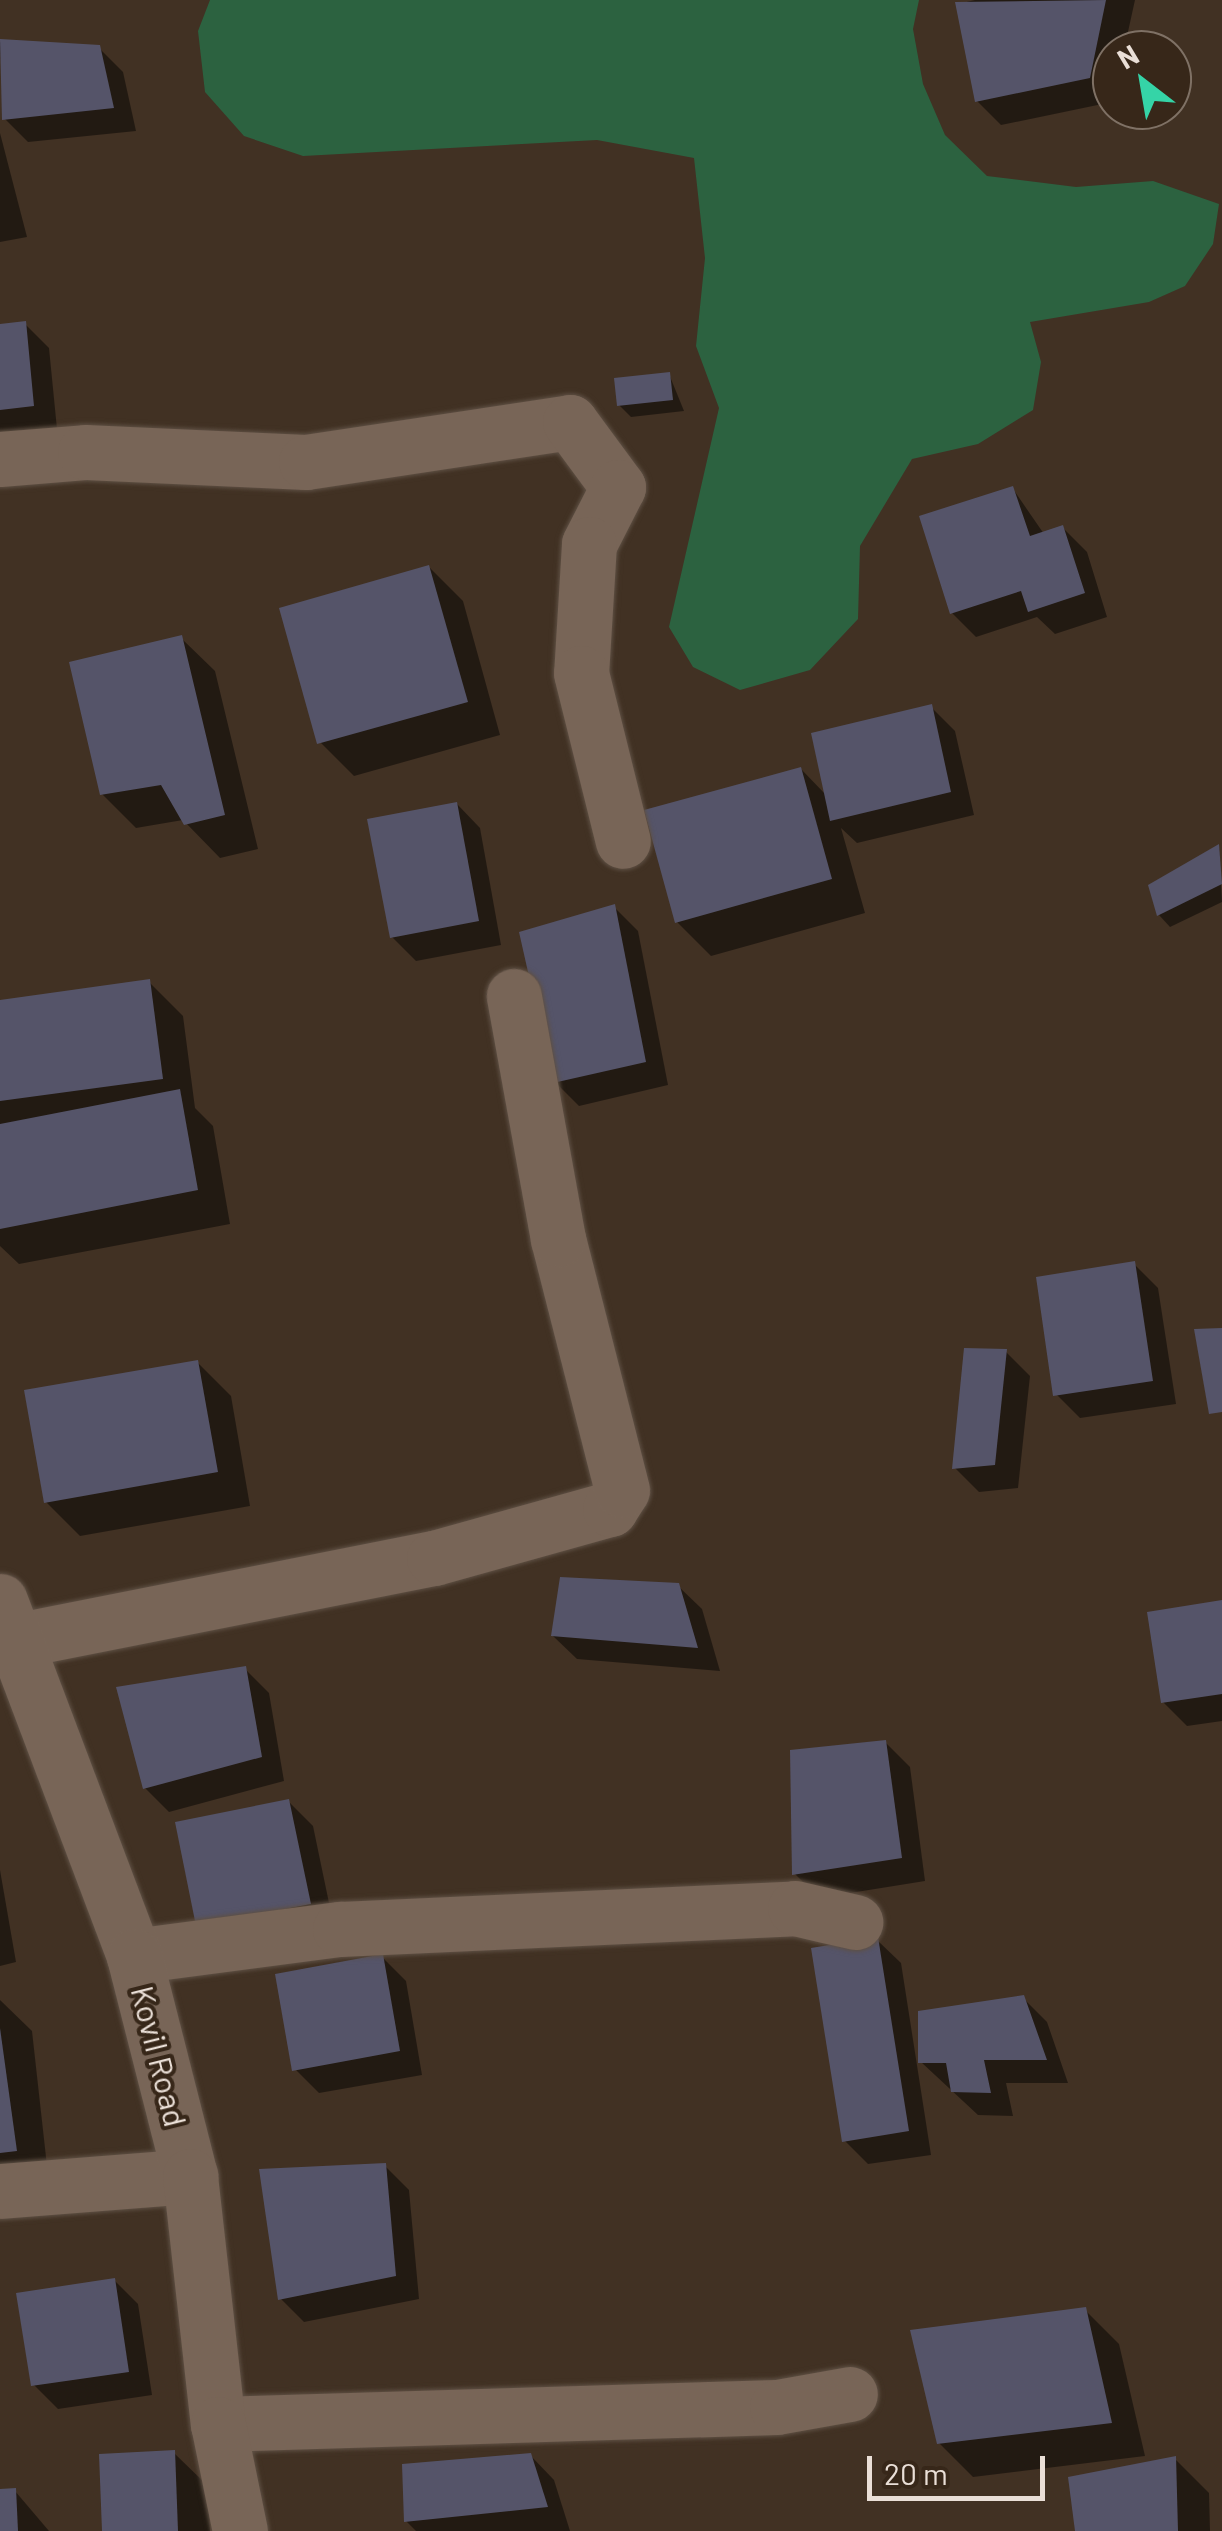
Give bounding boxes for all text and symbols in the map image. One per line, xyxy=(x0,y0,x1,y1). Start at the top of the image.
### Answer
north arrow xyxy=(1092,30,1192,130)
text: N xyxy=(1111,37,1144,75)
street label: Kovil Road xyxy=(124,1982,196,2130)
scale bar xyxy=(872,2436,1050,2498)
text: 20 m xyxy=(884,2455,948,2491)

